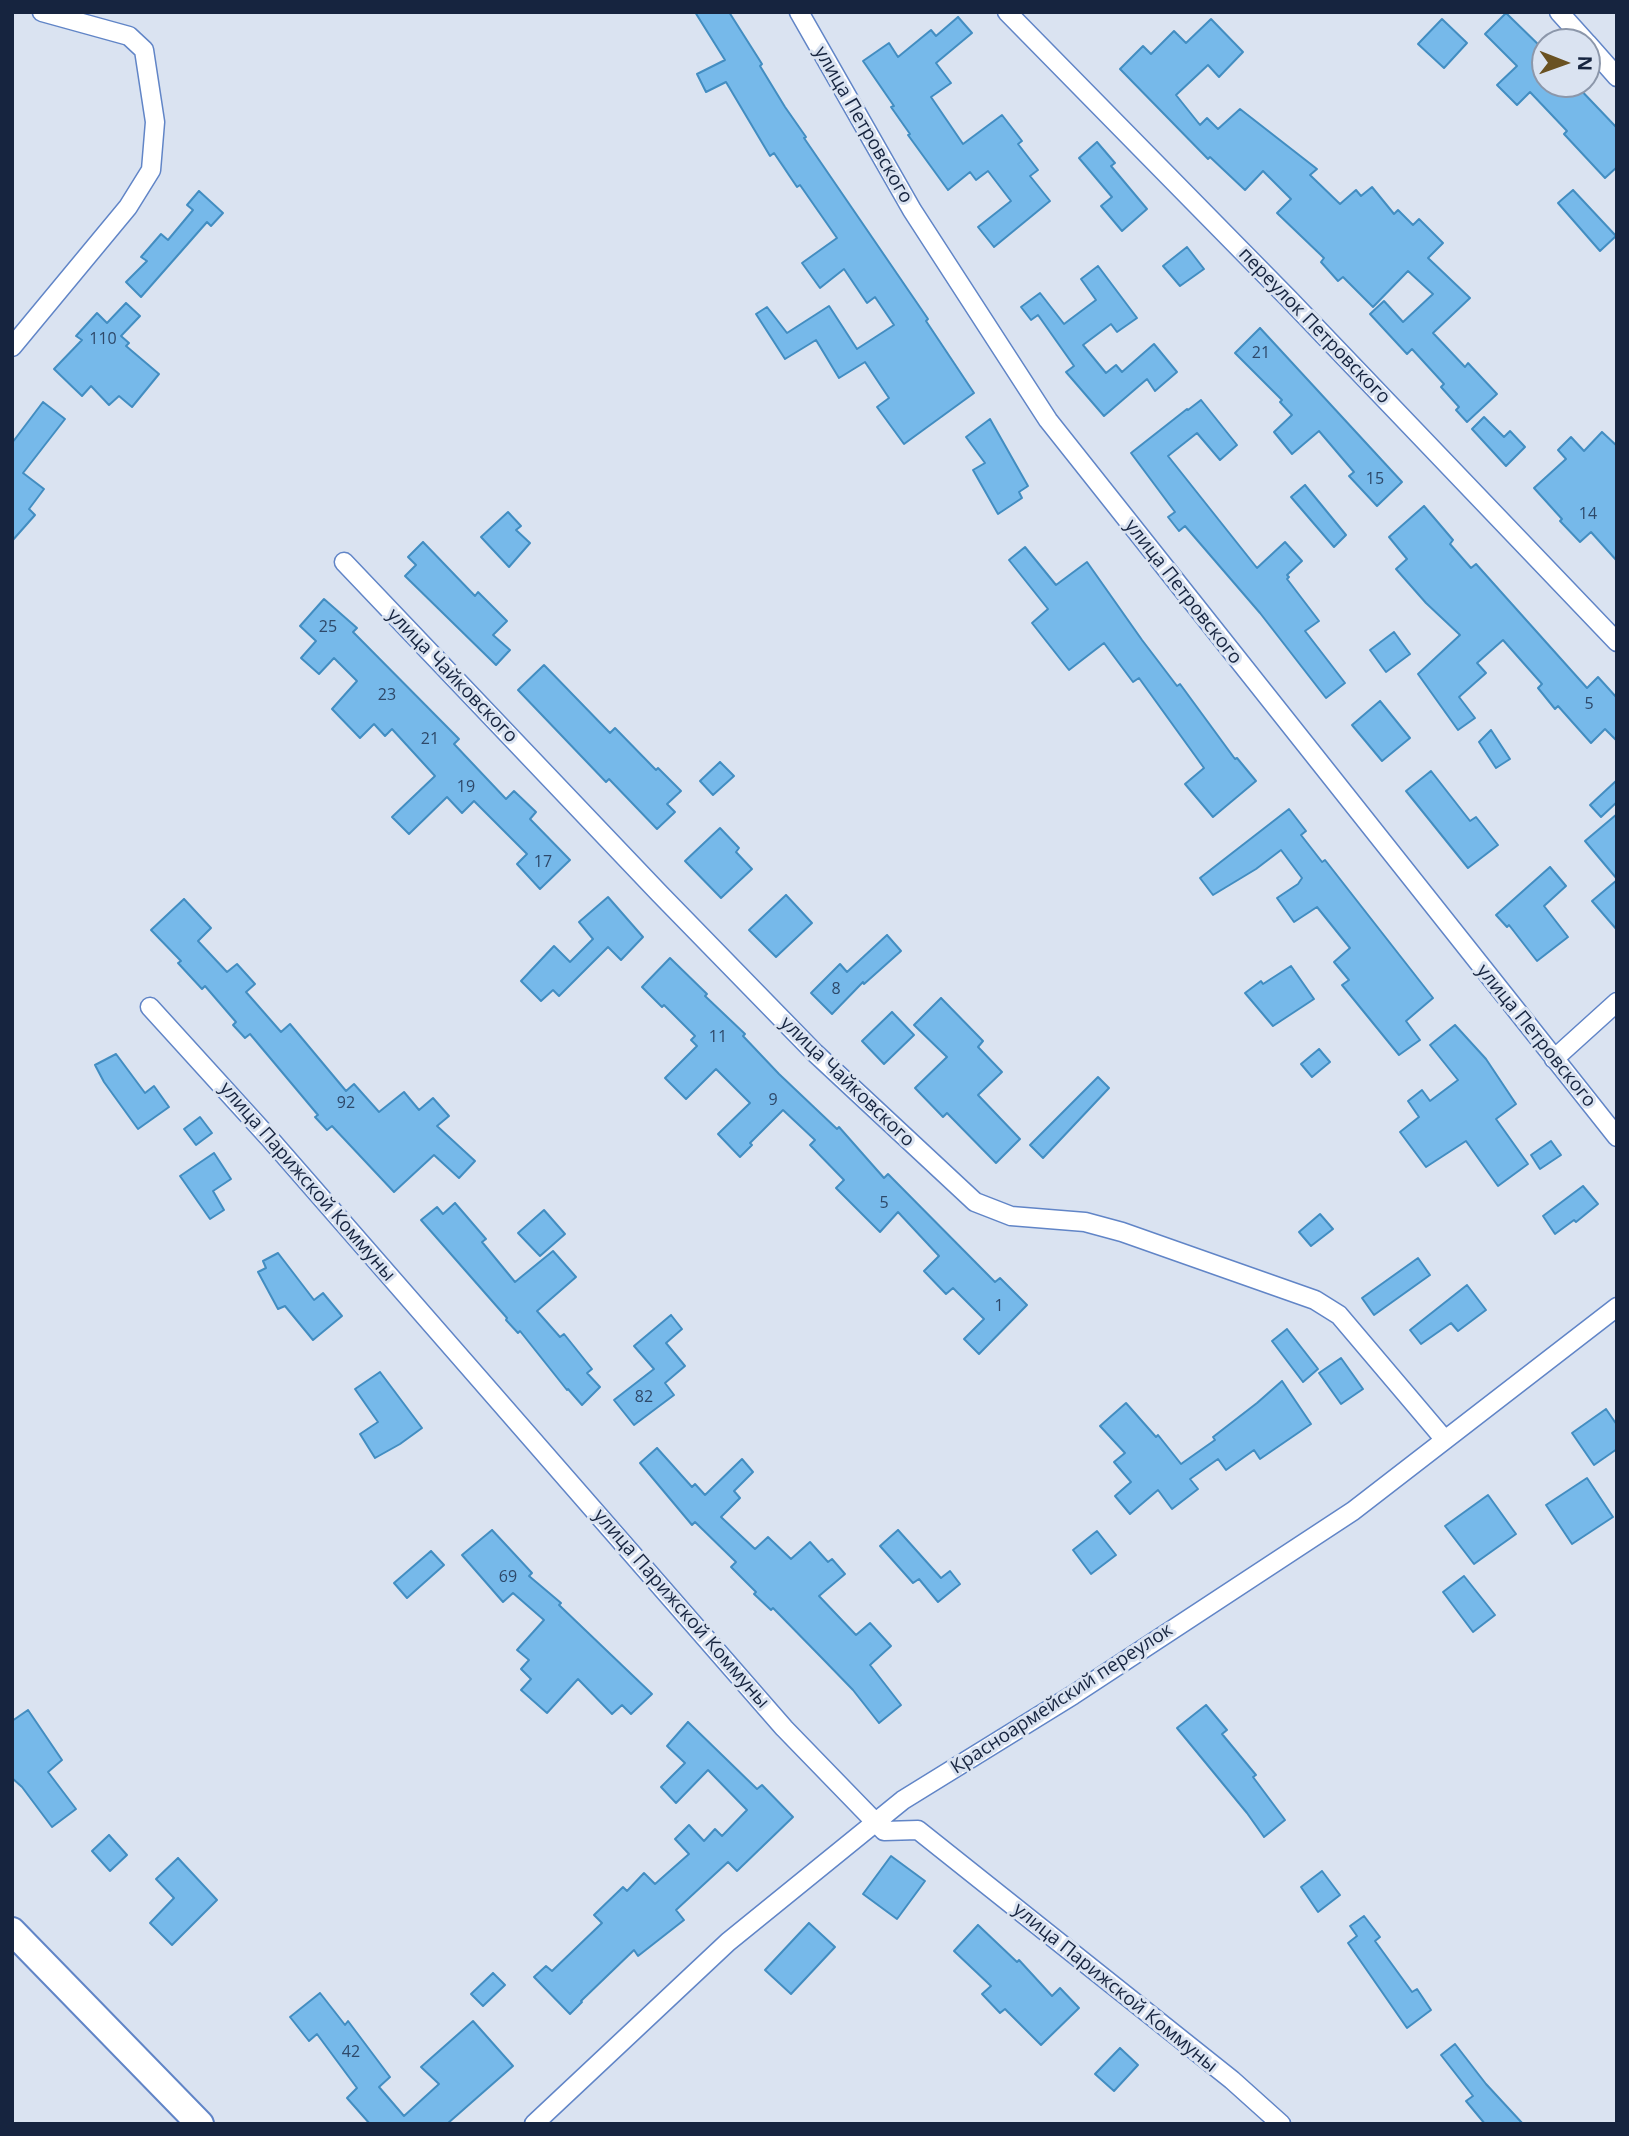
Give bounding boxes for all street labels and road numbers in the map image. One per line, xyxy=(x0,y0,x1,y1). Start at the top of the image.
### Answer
street label: улица Петровского xyxy=(809,43,917,207)
street label: переулок Петровского xyxy=(1233,243,1395,409)
street label: улица Петровского xyxy=(1119,515,1247,669)
street label: улица Чайковского xyxy=(382,604,522,748)
street label: улица Петровского xyxy=(1471,960,1601,1112)
street label: улица Чайковского xyxy=(775,1012,919,1152)
street label: улица Парижской Коммуны xyxy=(214,1078,400,1286)
street label: улица Парижской Коммуны xyxy=(588,1505,774,1713)
street label: Красноармейский переулок xyxy=(947,1619,1177,1779)
street label: улица Парижской Коммуны xyxy=(1008,1898,1222,2078)

